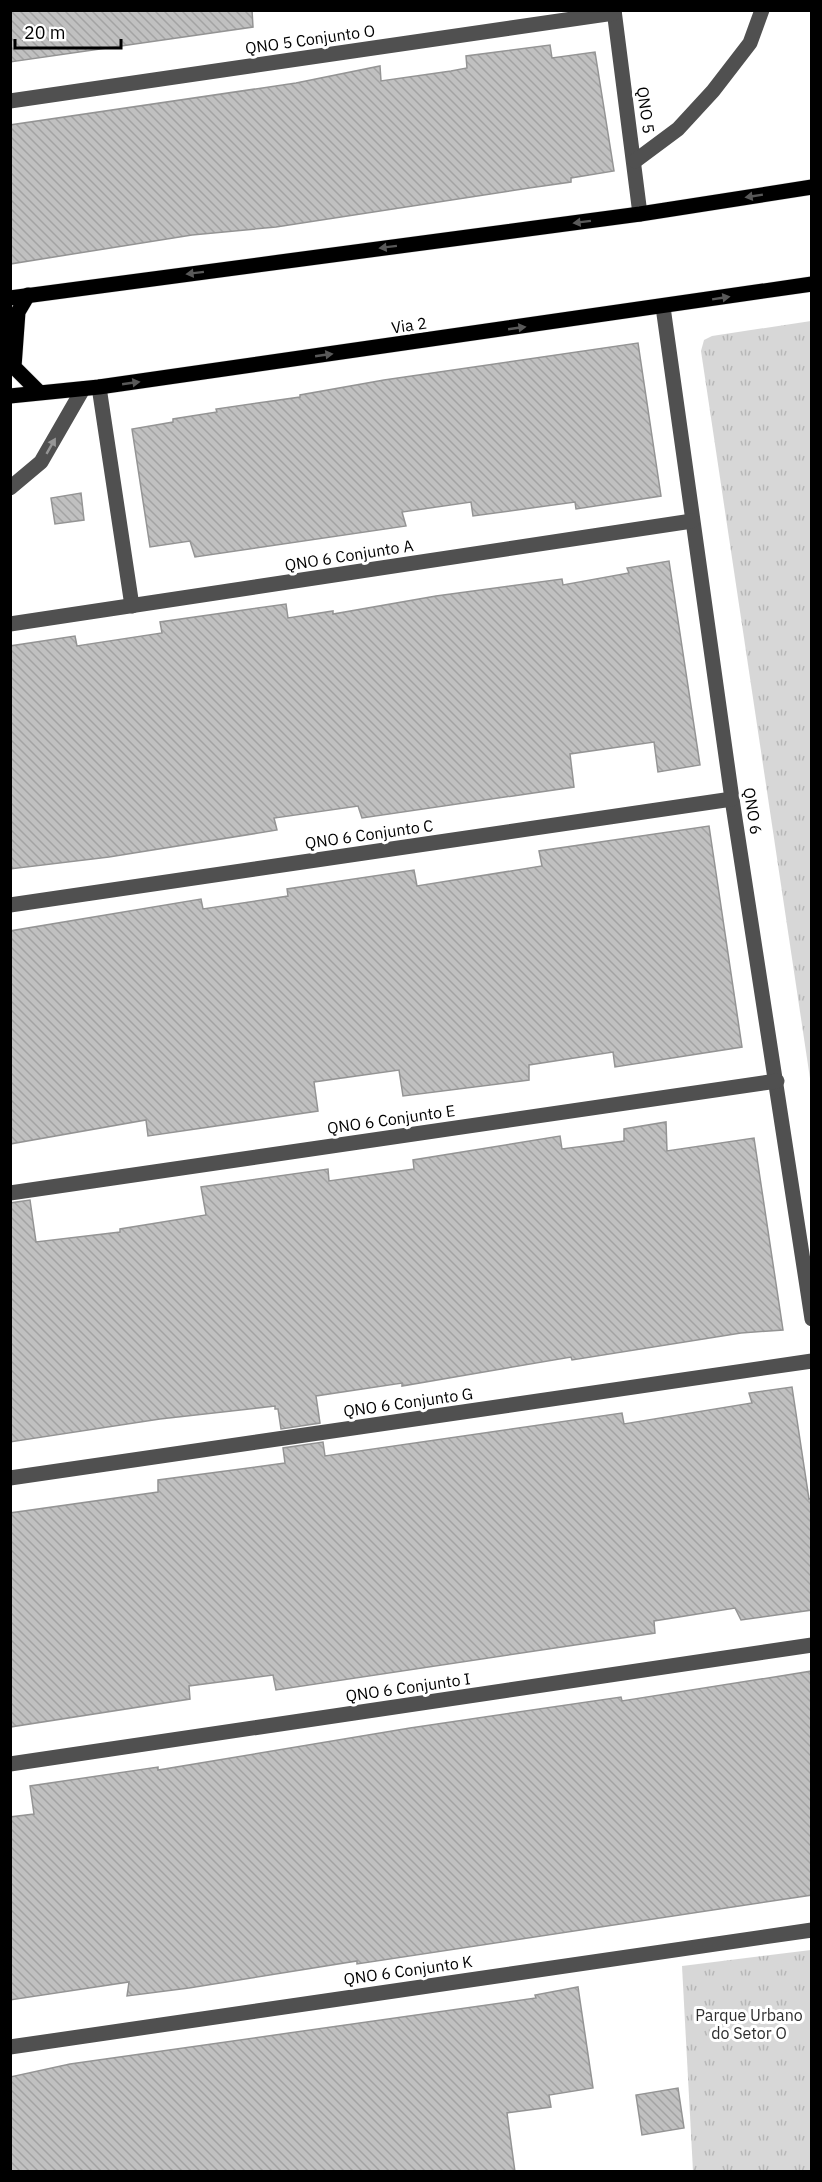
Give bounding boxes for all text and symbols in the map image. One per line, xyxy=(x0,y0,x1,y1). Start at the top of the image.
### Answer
scale bar xyxy=(15,12,122,50)
street label: QNO 5 Conjunto O xyxy=(244,20,376,58)
text: 20 m xyxy=(24,21,66,44)
street label: QNO 5 xyxy=(633,85,659,135)
one-way arrow xyxy=(744,191,763,200)
one-way arrow xyxy=(572,217,591,226)
one-way arrow xyxy=(379,243,398,252)
one-way arrow xyxy=(186,268,205,277)
one-way arrow xyxy=(711,293,730,302)
street label: Via 2 xyxy=(390,313,428,337)
one-way arrow xyxy=(508,324,527,333)
one-way arrow xyxy=(315,351,334,360)
one-way arrow xyxy=(122,378,141,387)
one-way arrow xyxy=(45,438,56,454)
street label: QNO 6 Conjunto A xyxy=(283,535,415,575)
street label: QNO 6 xyxy=(739,786,767,836)
street label: QNO 6 Conjunto C xyxy=(303,815,435,853)
street label: QNO 6 Conjunto E xyxy=(326,1100,456,1138)
street label: QNO 6 Conjunto G xyxy=(342,1383,474,1421)
street label: QNO 6 Conjunto I xyxy=(344,1668,472,1706)
street label: QNO 6 Conjunto K xyxy=(342,1951,474,1989)
park label: Parque Urbano do Setor O xyxy=(695,2005,803,2043)

